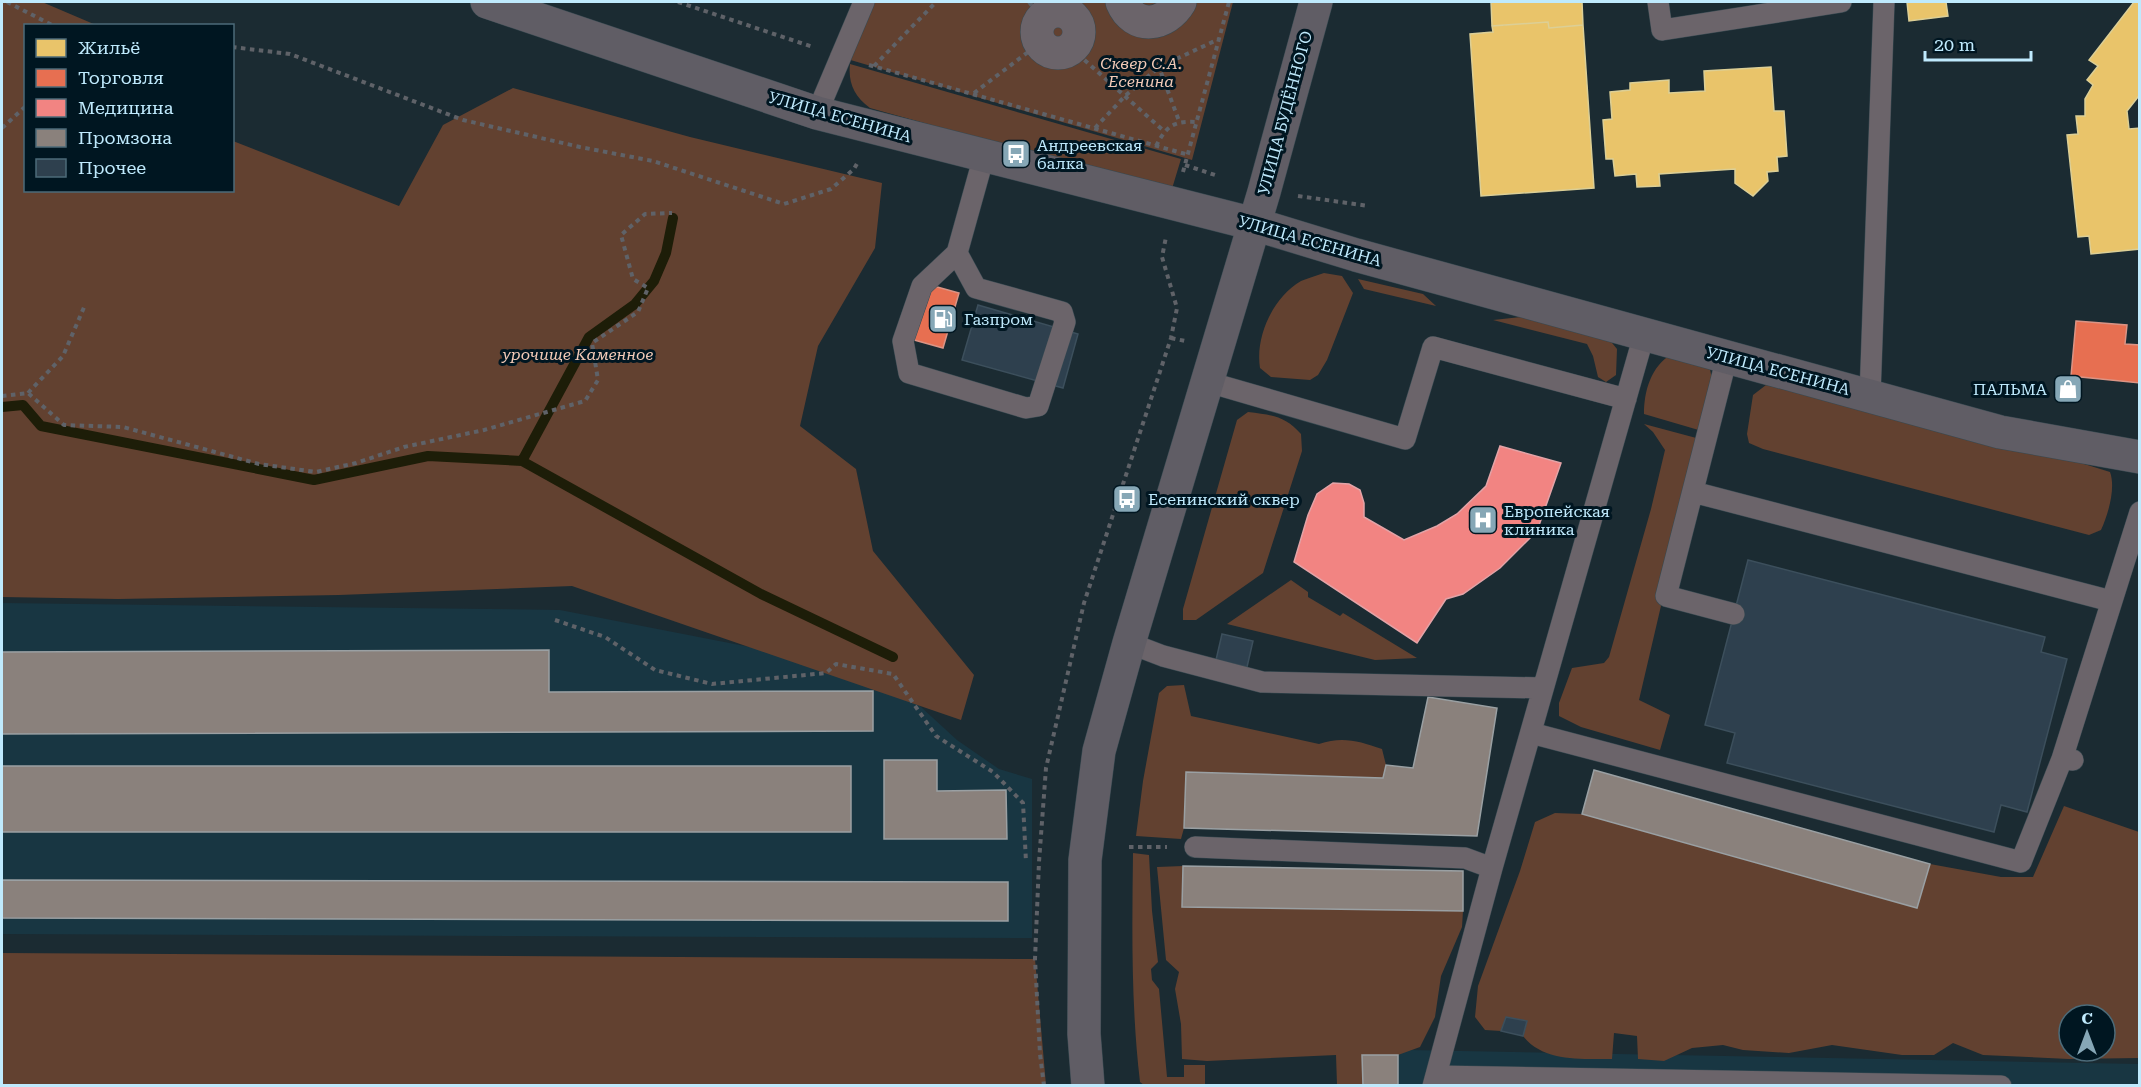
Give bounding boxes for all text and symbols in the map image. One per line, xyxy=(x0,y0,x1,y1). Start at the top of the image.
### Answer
legend xyxy=(24,24,234,192)
scale bar xyxy=(1925,24,2032,62)
street label: УЛИЦА БУДЁННОГО xyxy=(1254,29,1316,197)
text: 20 m xyxy=(1934,34,1975,55)
text: Жильё xyxy=(78,37,140,58)
park label: Сквер С.А. Есенина xyxy=(1100,54,1182,91)
text: Торговля xyxy=(78,67,164,88)
street label: УЛИЦА ЕСЕНИНА xyxy=(766,87,915,147)
text: Медицина xyxy=(78,97,174,118)
text: Промзона xyxy=(78,127,172,148)
place label: Андреевская балка xyxy=(1037,136,1142,173)
bus stop icon: Андреевская балка xyxy=(1000,138,1032,170)
text: Прочее xyxy=(78,157,146,178)
street label: УЛИЦА ЕСЕНИНА xyxy=(1236,211,1385,271)
fuel station icon: Газпром xyxy=(927,303,959,335)
place label: Газпром xyxy=(964,310,1033,329)
street label: УЛИЦА ЕСЕНИНА xyxy=(1704,343,1853,400)
park label: урочище Каменное xyxy=(501,345,653,364)
shop icon: ПАЛЬМА xyxy=(2052,373,2084,405)
place label: ПАЛЬМА xyxy=(1973,380,2048,399)
bus stop icon: Есенинский сквер xyxy=(1111,483,1143,515)
place label: Есенинский сквер xyxy=(1148,490,1300,509)
place label: Европейская клиника xyxy=(1504,502,1610,539)
hospital icon: Европейская клиника xyxy=(1467,504,1499,536)
north arrow xyxy=(2057,1003,2117,1063)
text: С xyxy=(2081,1009,2093,1028)

